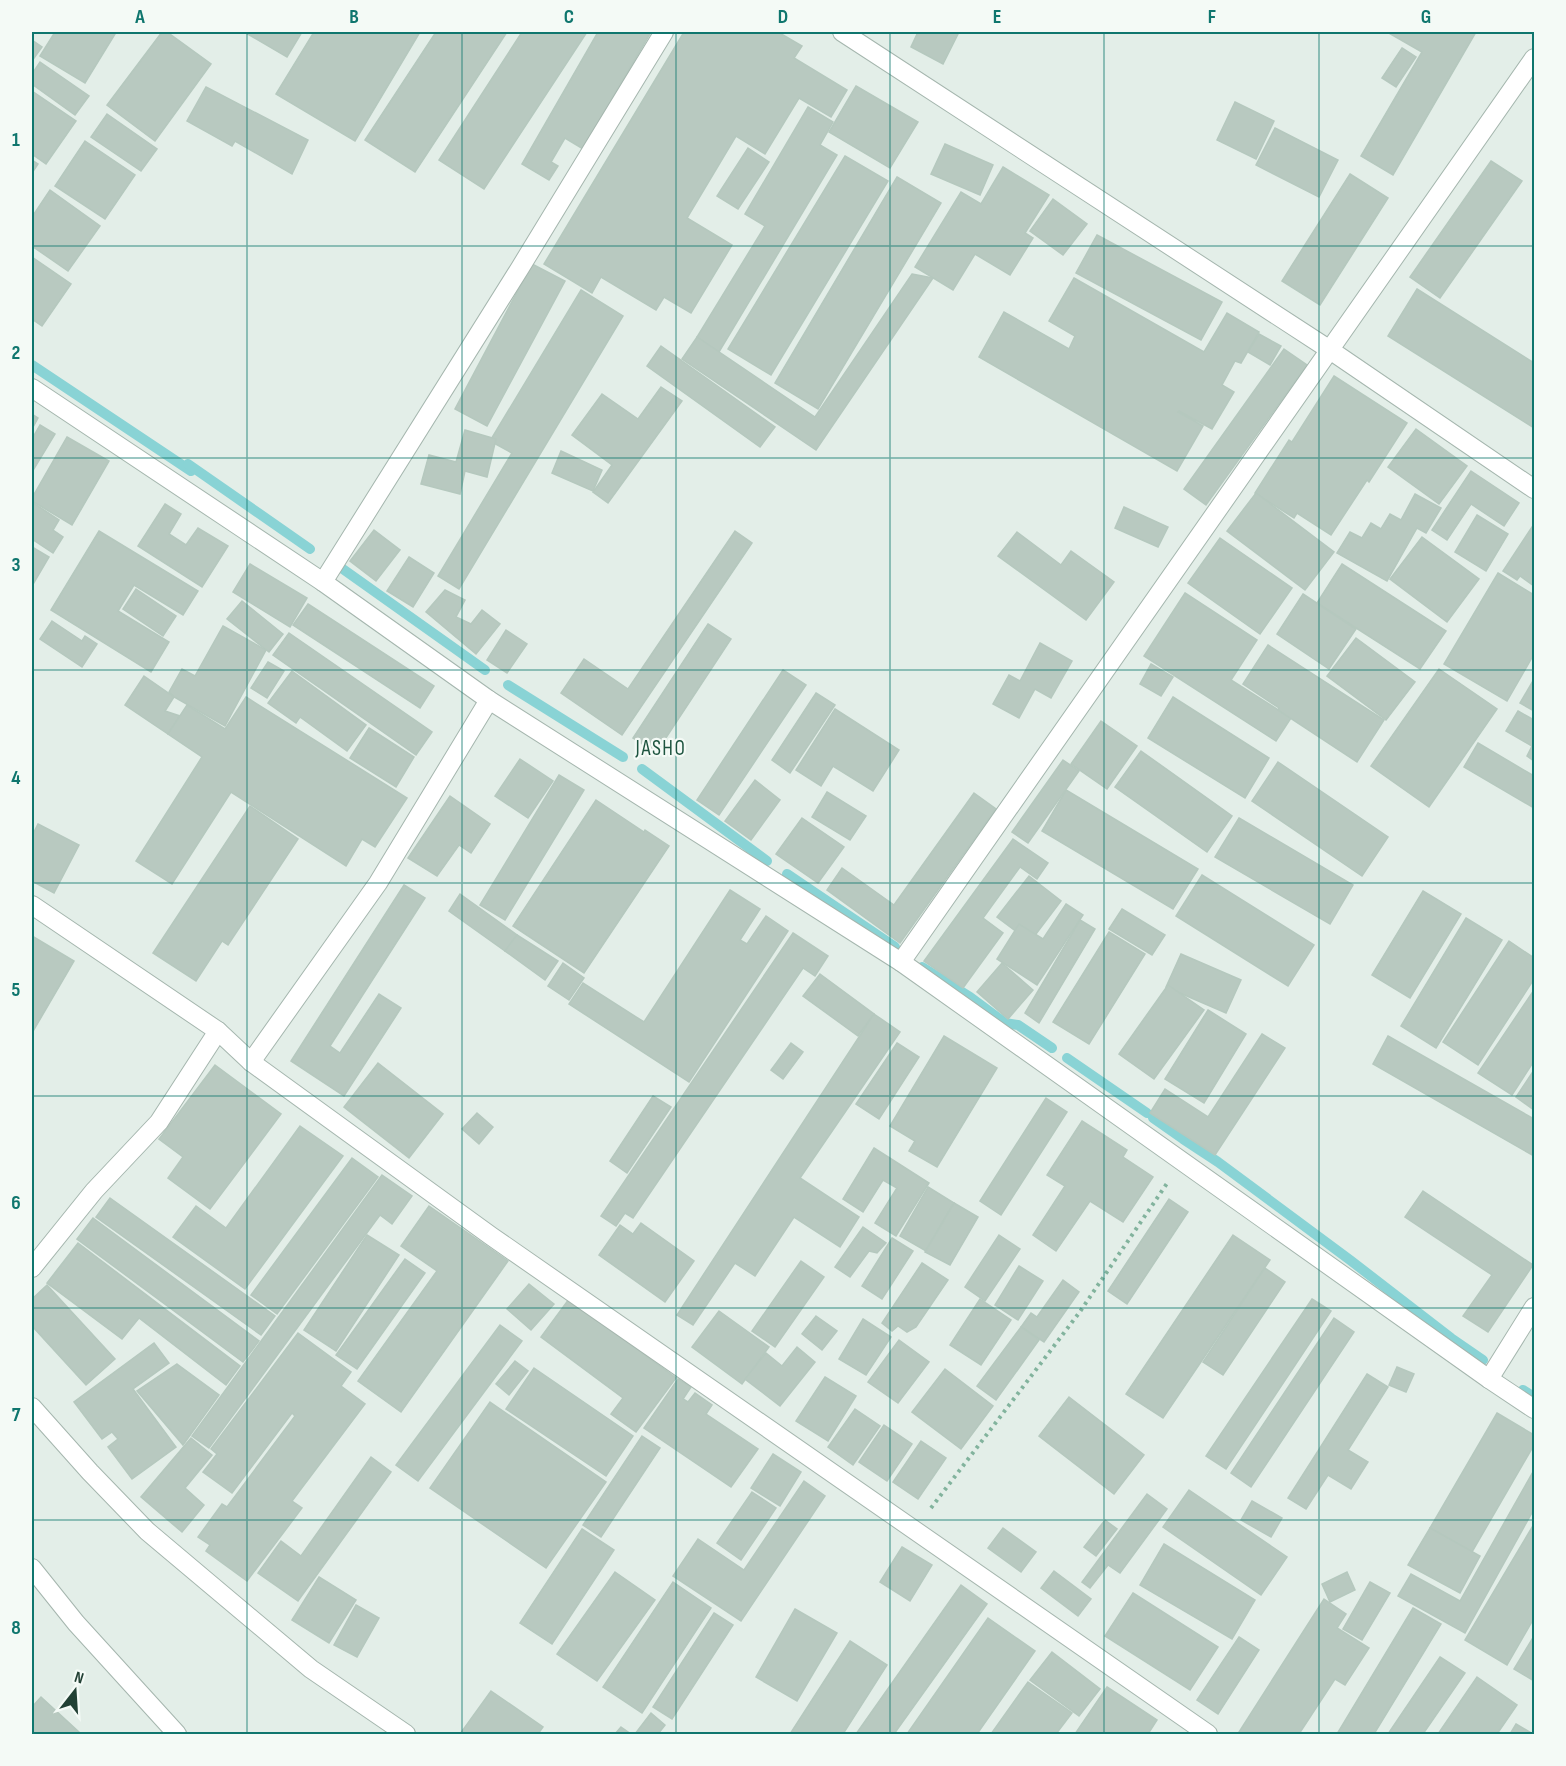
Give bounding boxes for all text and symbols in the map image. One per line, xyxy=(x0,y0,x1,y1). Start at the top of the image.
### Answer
text: A xyxy=(134,5,145,29)
text: B xyxy=(349,5,359,29)
text: C xyxy=(564,5,574,29)
text: D xyxy=(778,5,788,29)
text: E xyxy=(993,5,1001,29)
text: F xyxy=(1208,5,1216,29)
text: G xyxy=(1421,5,1431,29)
text: 1 xyxy=(12,128,20,152)
text: 2 xyxy=(12,341,20,365)
text: 3 xyxy=(12,553,21,577)
district label: JASHO xyxy=(635,736,686,761)
text: 4 xyxy=(11,766,21,790)
text: 5 xyxy=(12,978,21,1002)
text: 6 xyxy=(11,1191,21,1215)
text: 7 xyxy=(12,1403,21,1427)
text: 8 xyxy=(11,1616,21,1640)
north arrow xyxy=(45,1661,105,1721)
text: N xyxy=(72,1668,86,1688)

